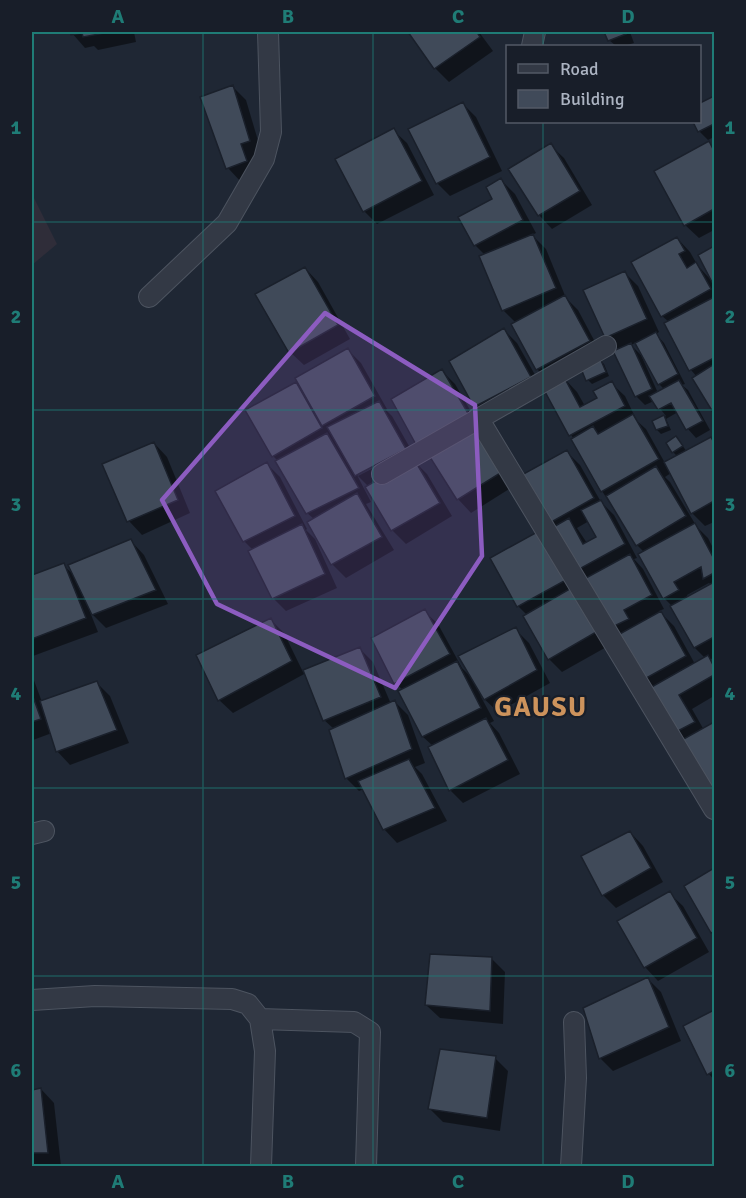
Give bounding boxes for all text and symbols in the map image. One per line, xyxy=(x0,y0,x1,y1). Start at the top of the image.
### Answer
text: A xyxy=(112,4,125,29)
text: B xyxy=(282,4,294,29)
text: C xyxy=(452,4,464,29)
text: D xyxy=(621,4,635,29)
legend xyxy=(506,45,701,123)
text: Road xyxy=(560,58,599,80)
text: Building xyxy=(560,88,624,110)
text: 1 xyxy=(11,115,22,140)
text: 1 xyxy=(725,115,736,140)
text: 2 xyxy=(11,304,21,329)
text: 2 xyxy=(725,304,735,329)
text: 3 xyxy=(11,492,21,517)
text: 3 xyxy=(725,492,735,517)
text: 4 xyxy=(11,681,22,706)
text: 4 xyxy=(725,681,736,706)
district label: GAUSU xyxy=(494,691,588,724)
text: 5 xyxy=(11,870,21,895)
text: 5 xyxy=(725,870,735,895)
text: 6 xyxy=(11,1058,22,1083)
text: 6 xyxy=(725,1058,736,1083)
text: A xyxy=(112,1169,125,1194)
text: B xyxy=(282,1169,294,1194)
text: C xyxy=(452,1169,464,1194)
text: D xyxy=(621,1169,635,1194)

